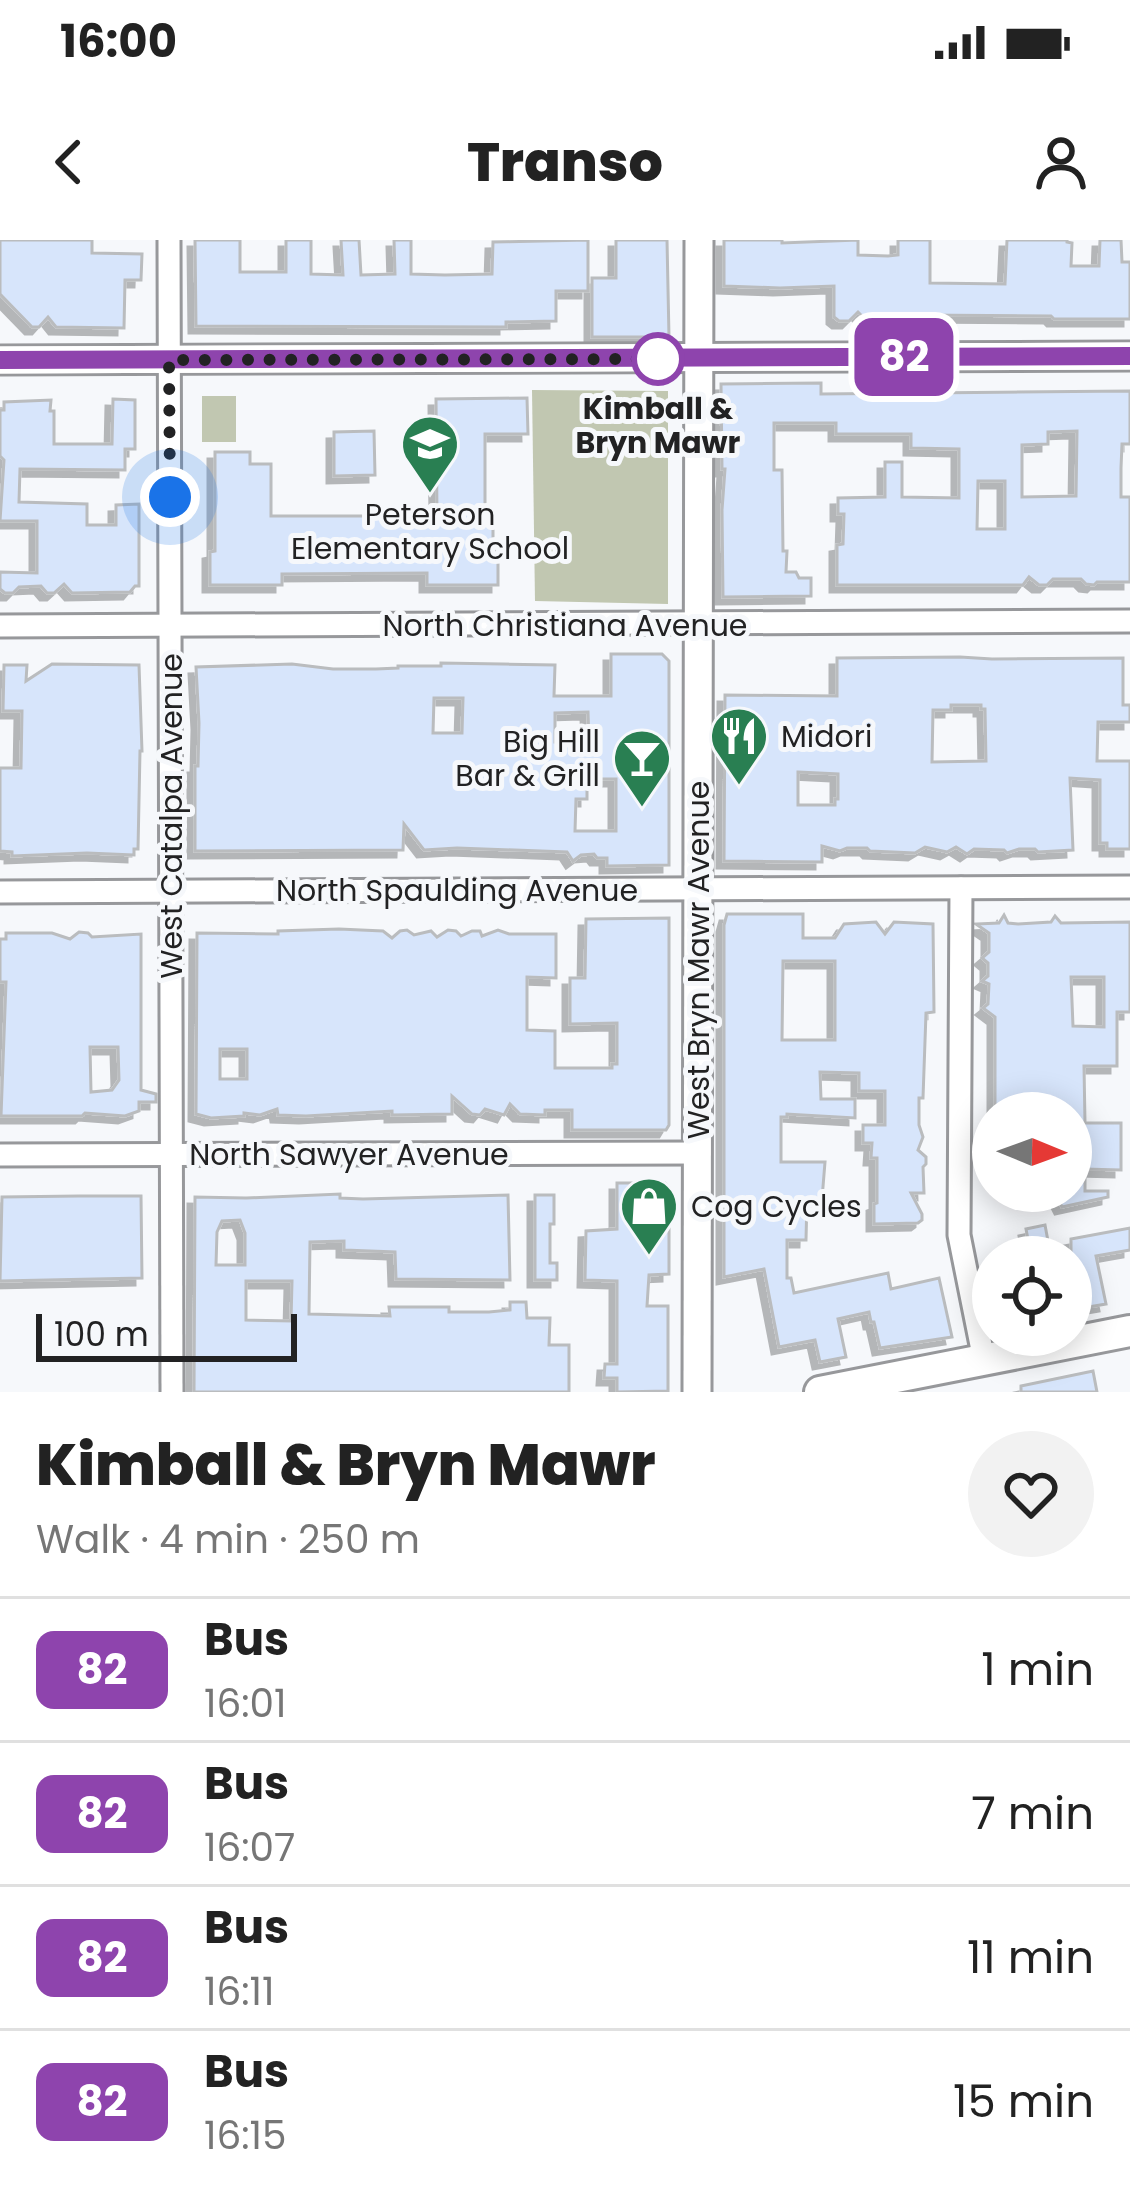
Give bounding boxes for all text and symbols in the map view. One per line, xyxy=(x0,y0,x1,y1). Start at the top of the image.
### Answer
text: 16:00 xyxy=(60,10,177,73)
text: Transo xyxy=(467,124,663,200)
icon: back xyxy=(36,129,102,195)
icon: person xyxy=(1028,129,1094,195)
line badge: 82 xyxy=(850,318,958,396)
text: 82 xyxy=(878,327,930,386)
marker: Kimball & Bryn Mawr xyxy=(633,334,683,384)
place label: Kimball & Bryn Mawr xyxy=(576,387,741,464)
school or university icon: Peterson Elementary School xyxy=(399,413,461,495)
your location xyxy=(140,467,200,527)
place label: Peterson Elementary School xyxy=(291,493,569,570)
street label: North Christiana Avenue xyxy=(383,604,747,647)
street label: West Catalpa Avenue xyxy=(150,653,193,979)
restaurant icon: Midori xyxy=(708,705,770,787)
place label: Midori xyxy=(781,715,872,758)
place label: Big Hill Bar & Grill xyxy=(455,720,600,797)
bar icon: Big Hill Bar & Grill xyxy=(611,727,673,809)
street label: West Bryn Mawr Avenue xyxy=(677,781,720,1139)
street label: North Spaulding Avenue xyxy=(276,869,638,912)
north arrow xyxy=(972,1092,1092,1212)
map controls xyxy=(972,1092,1092,1356)
street label: North Sawyer Avenue xyxy=(189,1133,509,1176)
shop icon: Cog Cycles xyxy=(618,1175,680,1257)
place label: Cog Cycles xyxy=(691,1185,862,1228)
button: locate xyxy=(972,1236,1092,1356)
scale bar xyxy=(36,1308,297,1361)
text: 100 m xyxy=(54,1311,149,1358)
text: Kimball & Bryn Mawr xyxy=(36,1425,656,1505)
button: heart xyxy=(968,1431,1094,1557)
text: Walk · 4 min · 250 m xyxy=(36,1512,420,1567)
text: Bus xyxy=(204,1608,289,1671)
text: 1 min xyxy=(981,1638,1094,1701)
text: 82 xyxy=(76,1640,128,1699)
text: 16:01 xyxy=(204,1676,287,1731)
text: Bus xyxy=(204,1752,289,1815)
text: 7 min xyxy=(971,1782,1094,1845)
text: 82 xyxy=(76,1784,128,1843)
text: 16:07 xyxy=(204,1820,295,1875)
text: Bus xyxy=(204,1896,289,1959)
text: 11 min xyxy=(967,1926,1094,1989)
text: 82 xyxy=(76,1928,128,1987)
text: 16:11 xyxy=(204,1964,275,2019)
text: Bus xyxy=(204,2040,289,2103)
text: 15 min xyxy=(953,2070,1094,2133)
text: 82 xyxy=(76,2072,128,2131)
text: 16:15 xyxy=(204,2108,287,2163)

